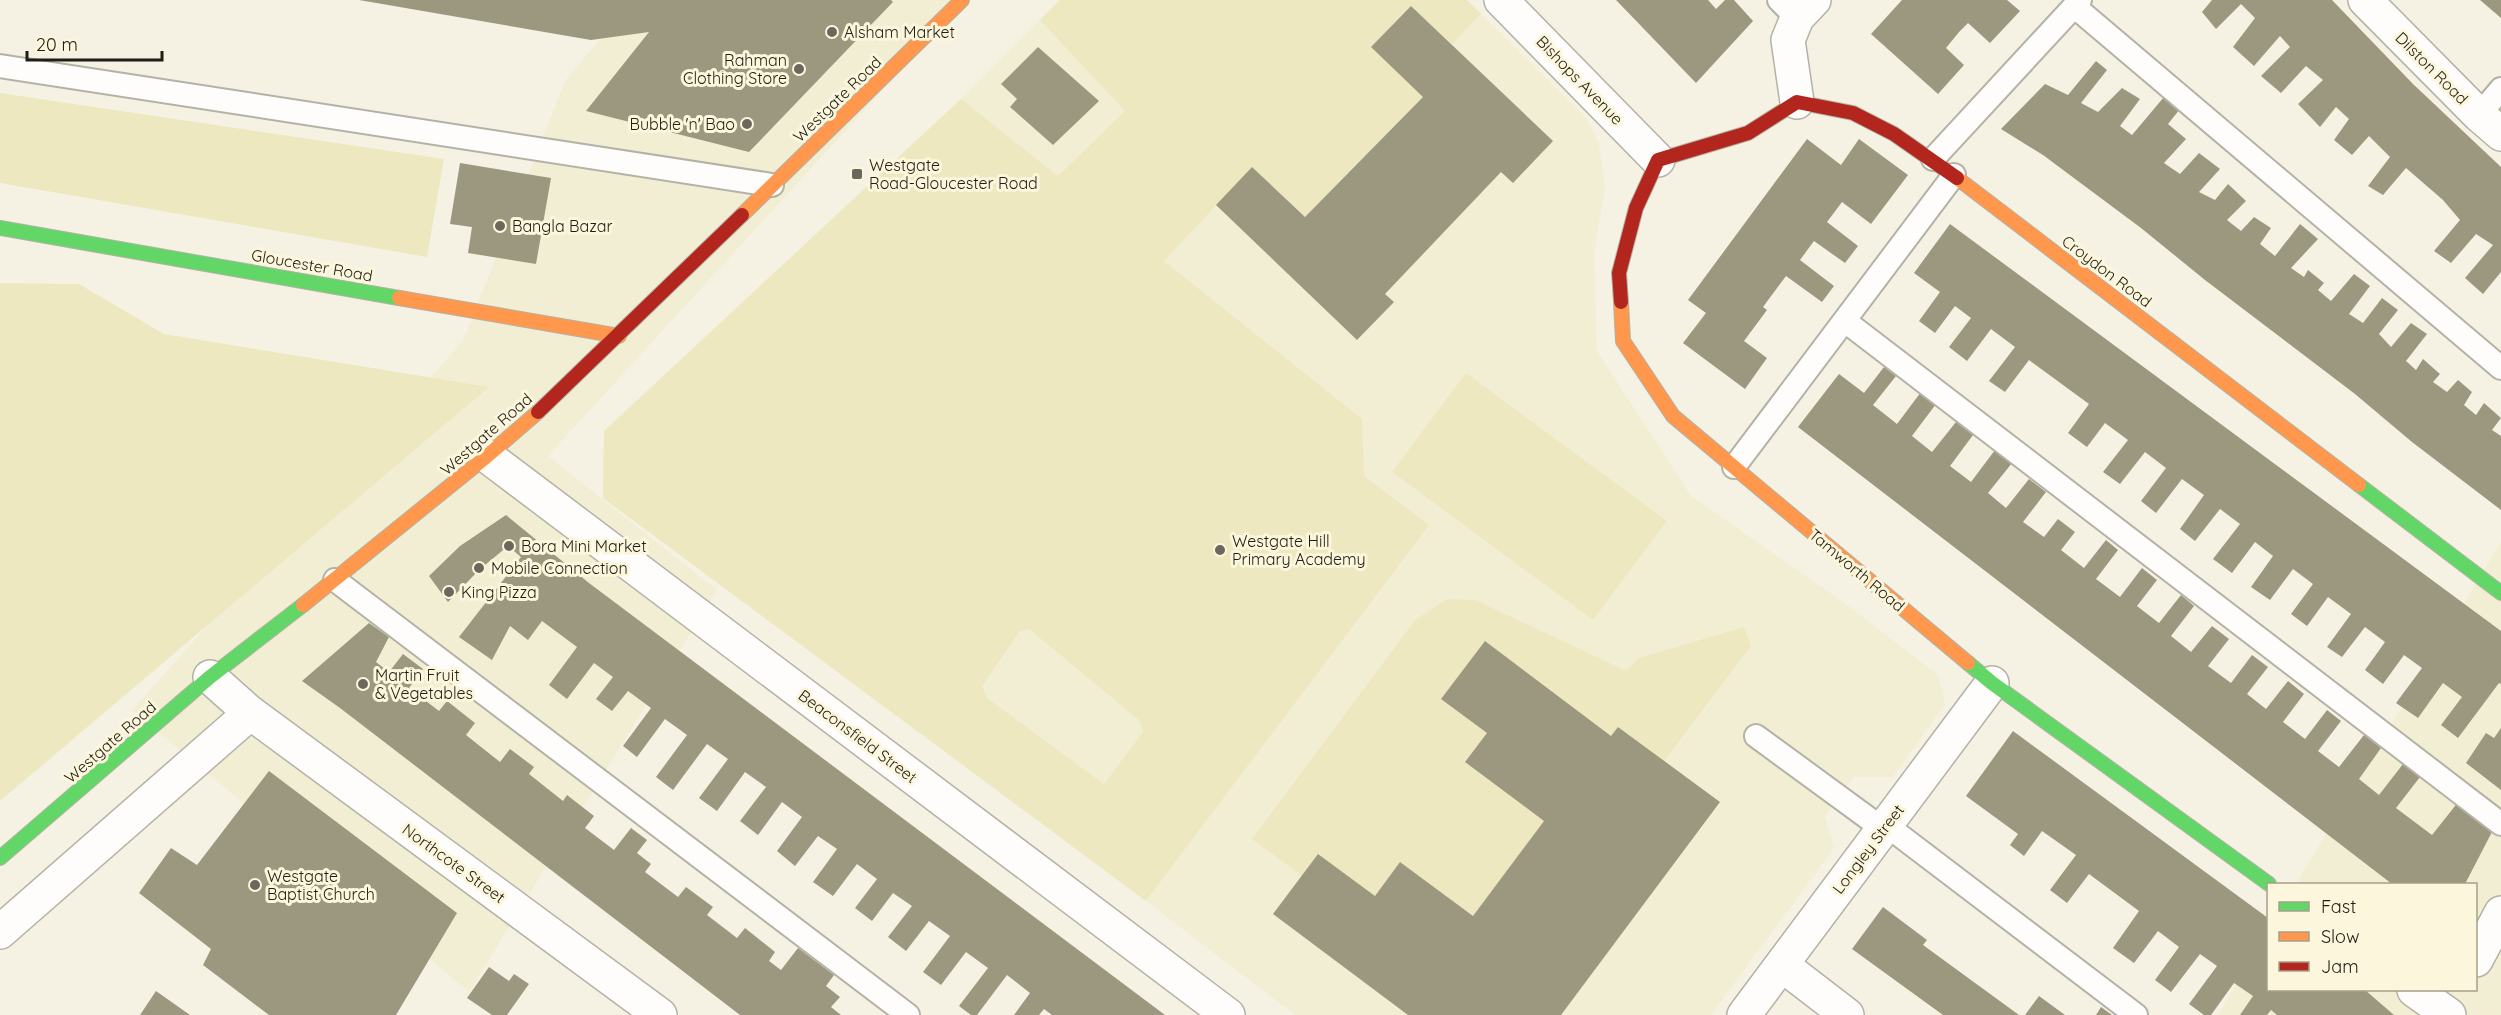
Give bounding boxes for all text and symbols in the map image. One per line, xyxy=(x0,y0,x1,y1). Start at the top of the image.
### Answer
place label: Alsham Market xyxy=(844,22,955,42)
scale bar xyxy=(27,24,162,62)
marker: Alsham Market xyxy=(825,25,839,39)
street label: Dilston Road xyxy=(2392,28,2472,108)
street label: Bishops Avenue xyxy=(1532,31,1628,129)
text: 20 m xyxy=(36,33,78,56)
place label: Rahman Clothing Store xyxy=(683,50,787,88)
street label: Westgate Road xyxy=(789,52,885,146)
marker: Rahman Clothing Store xyxy=(792,62,806,76)
place label: Bubble 'n' Bao xyxy=(630,114,735,134)
marker: Bubble 'n' Bao xyxy=(740,117,754,131)
place label: Westgate Road-Gloucester Road xyxy=(869,155,1038,193)
marker: Westgate Road-Gloucester Road xyxy=(850,167,864,181)
place label: Bangla Bazar xyxy=(512,216,613,236)
marker: Bangla Bazar xyxy=(493,219,507,233)
street label: Croydon Road xyxy=(2058,231,2156,311)
street label: Gloucester Road xyxy=(250,244,374,286)
street label: Westgate Road xyxy=(436,389,536,479)
street label: Tamworth Road xyxy=(1805,524,1909,616)
place label: Westgate Hill Primary Academy xyxy=(1232,531,1366,569)
place label: Bora Mini Market xyxy=(521,536,647,556)
marker: Bora Mini Market xyxy=(502,539,516,553)
marker: Westgate Hill Primary Academy xyxy=(1213,543,1227,557)
place label: Mobile Connection xyxy=(491,558,628,578)
marker: Mobile Connection xyxy=(472,561,486,575)
place label: King Pizza xyxy=(461,582,537,602)
marker: King Pizza xyxy=(442,585,456,599)
place label: Martin Fruit & Vegetables xyxy=(375,665,473,703)
marker: Martin Fruit & Vegetables xyxy=(356,677,370,691)
street label: Beaconsfield Street xyxy=(795,685,921,787)
street label: Westgate Road xyxy=(60,697,160,787)
street label: Longley Street xyxy=(1828,800,1908,898)
street label: Northcote Street xyxy=(399,819,509,907)
place label: Westgate Baptist Church xyxy=(267,866,375,904)
marker: Westgate Baptist Church xyxy=(248,878,262,892)
legend xyxy=(2267,883,2477,991)
text: Fast xyxy=(2321,895,2356,918)
text: Slow xyxy=(2321,925,2359,948)
text: Jam xyxy=(2321,955,2359,978)

